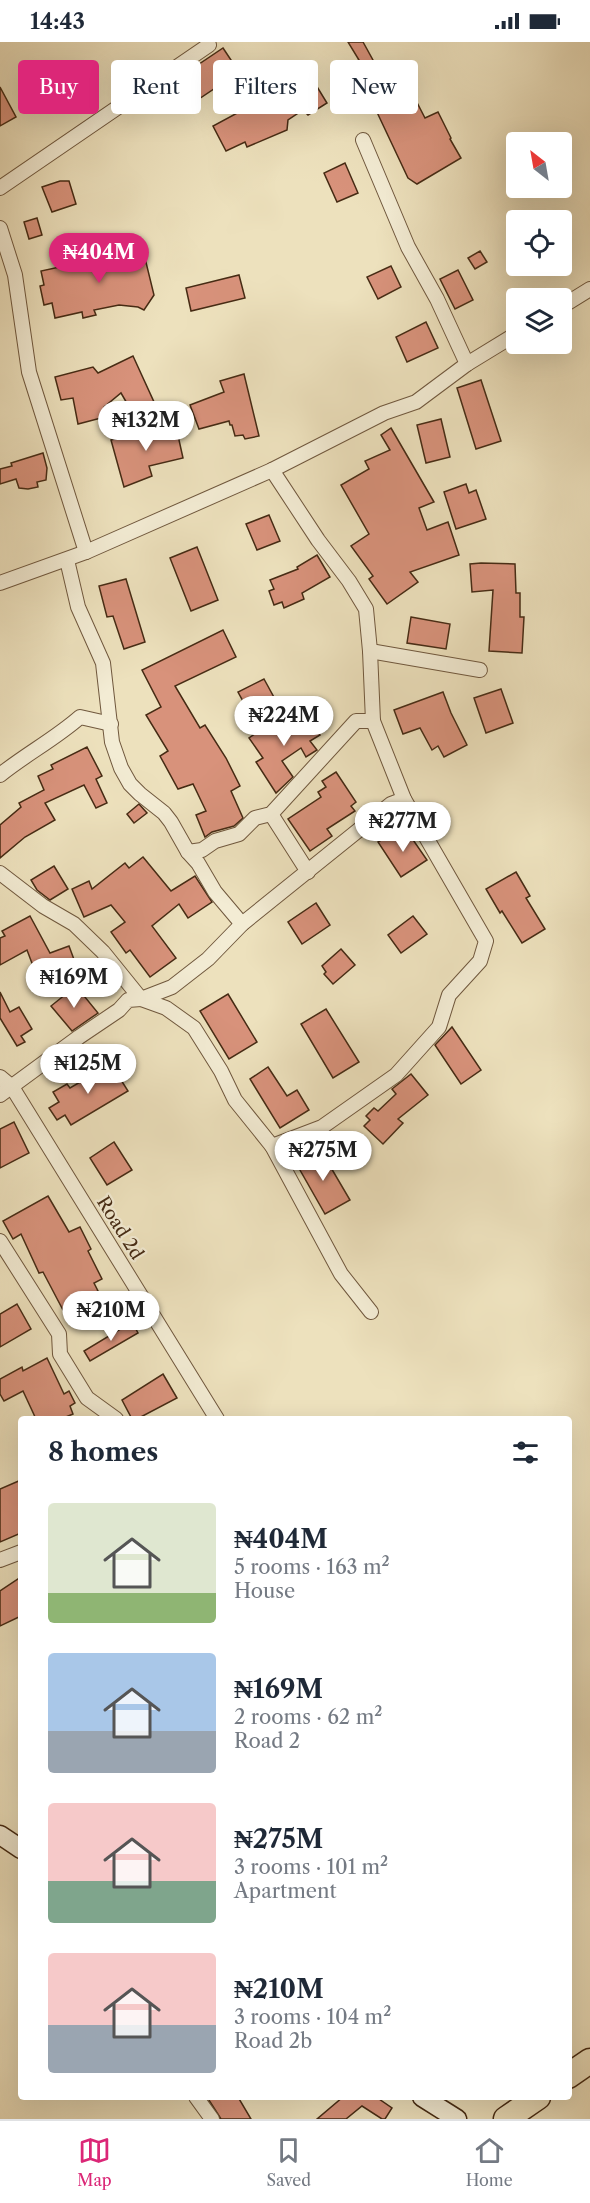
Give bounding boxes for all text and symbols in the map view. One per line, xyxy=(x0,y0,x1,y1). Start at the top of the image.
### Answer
text: 14:43 xyxy=(30,8,85,35)
chip: Buy xyxy=(18,60,99,114)
chip: Rent xyxy=(111,60,201,114)
chip: Filters xyxy=(213,60,318,114)
chip: New xyxy=(330,60,418,114)
north arrow xyxy=(506,132,572,198)
map controls xyxy=(506,132,572,354)
button: locate xyxy=(506,210,572,276)
pin: ₦404M xyxy=(57,233,141,284)
text: ₦404M xyxy=(63,240,135,264)
button: layers xyxy=(506,288,572,354)
pin: ₦132M xyxy=(104,401,188,452)
text: ₦132M xyxy=(112,408,180,432)
pin: ₦224M xyxy=(242,696,326,747)
text: ₦224M xyxy=(248,703,320,727)
pin: ₦277M xyxy=(361,802,445,853)
text: ₦277M xyxy=(369,809,437,833)
pin: ₦169M xyxy=(32,958,116,1009)
text: ₦169M xyxy=(40,965,108,989)
pin: ₦125M xyxy=(46,1044,130,1095)
text: ₦125M xyxy=(54,1051,122,1075)
pin: ₦275M xyxy=(281,1131,365,1182)
text: ₦275M xyxy=(289,1138,357,1162)
street label: Road 2d xyxy=(92,1192,148,1264)
pin: ₦210M xyxy=(69,1291,153,1342)
text: ₦210M xyxy=(76,1298,146,1322)
text: 8 homes xyxy=(48,1436,158,1468)
icon: filters xyxy=(509,1436,542,1469)
text: ₦404M xyxy=(234,1523,328,1555)
icon: home xyxy=(96,1527,168,1599)
text: 5 rooms · 163 m² xyxy=(234,1555,390,1579)
text: House xyxy=(234,1579,295,1603)
text: ₦169M xyxy=(234,1673,323,1705)
icon: home xyxy=(96,1677,168,1749)
text: 2 rooms · 62 m² xyxy=(234,1705,382,1729)
text: Road 2 xyxy=(234,1729,300,1753)
text: ₦275M xyxy=(234,1823,323,1855)
icon: home xyxy=(96,1827,168,1899)
text: 3 rooms · 101 m² xyxy=(234,1855,388,1879)
text: Apartment xyxy=(234,1879,337,1903)
text: ₦210M xyxy=(234,1973,324,2005)
icon: home xyxy=(96,1977,168,2049)
text: 3 rooms · 104 m² xyxy=(234,2005,391,2029)
text: Road 2b xyxy=(234,2029,312,2053)
tab: Map xyxy=(77,2134,112,2190)
tab: Saved xyxy=(266,2134,311,2190)
tab: Home xyxy=(466,2134,513,2190)

